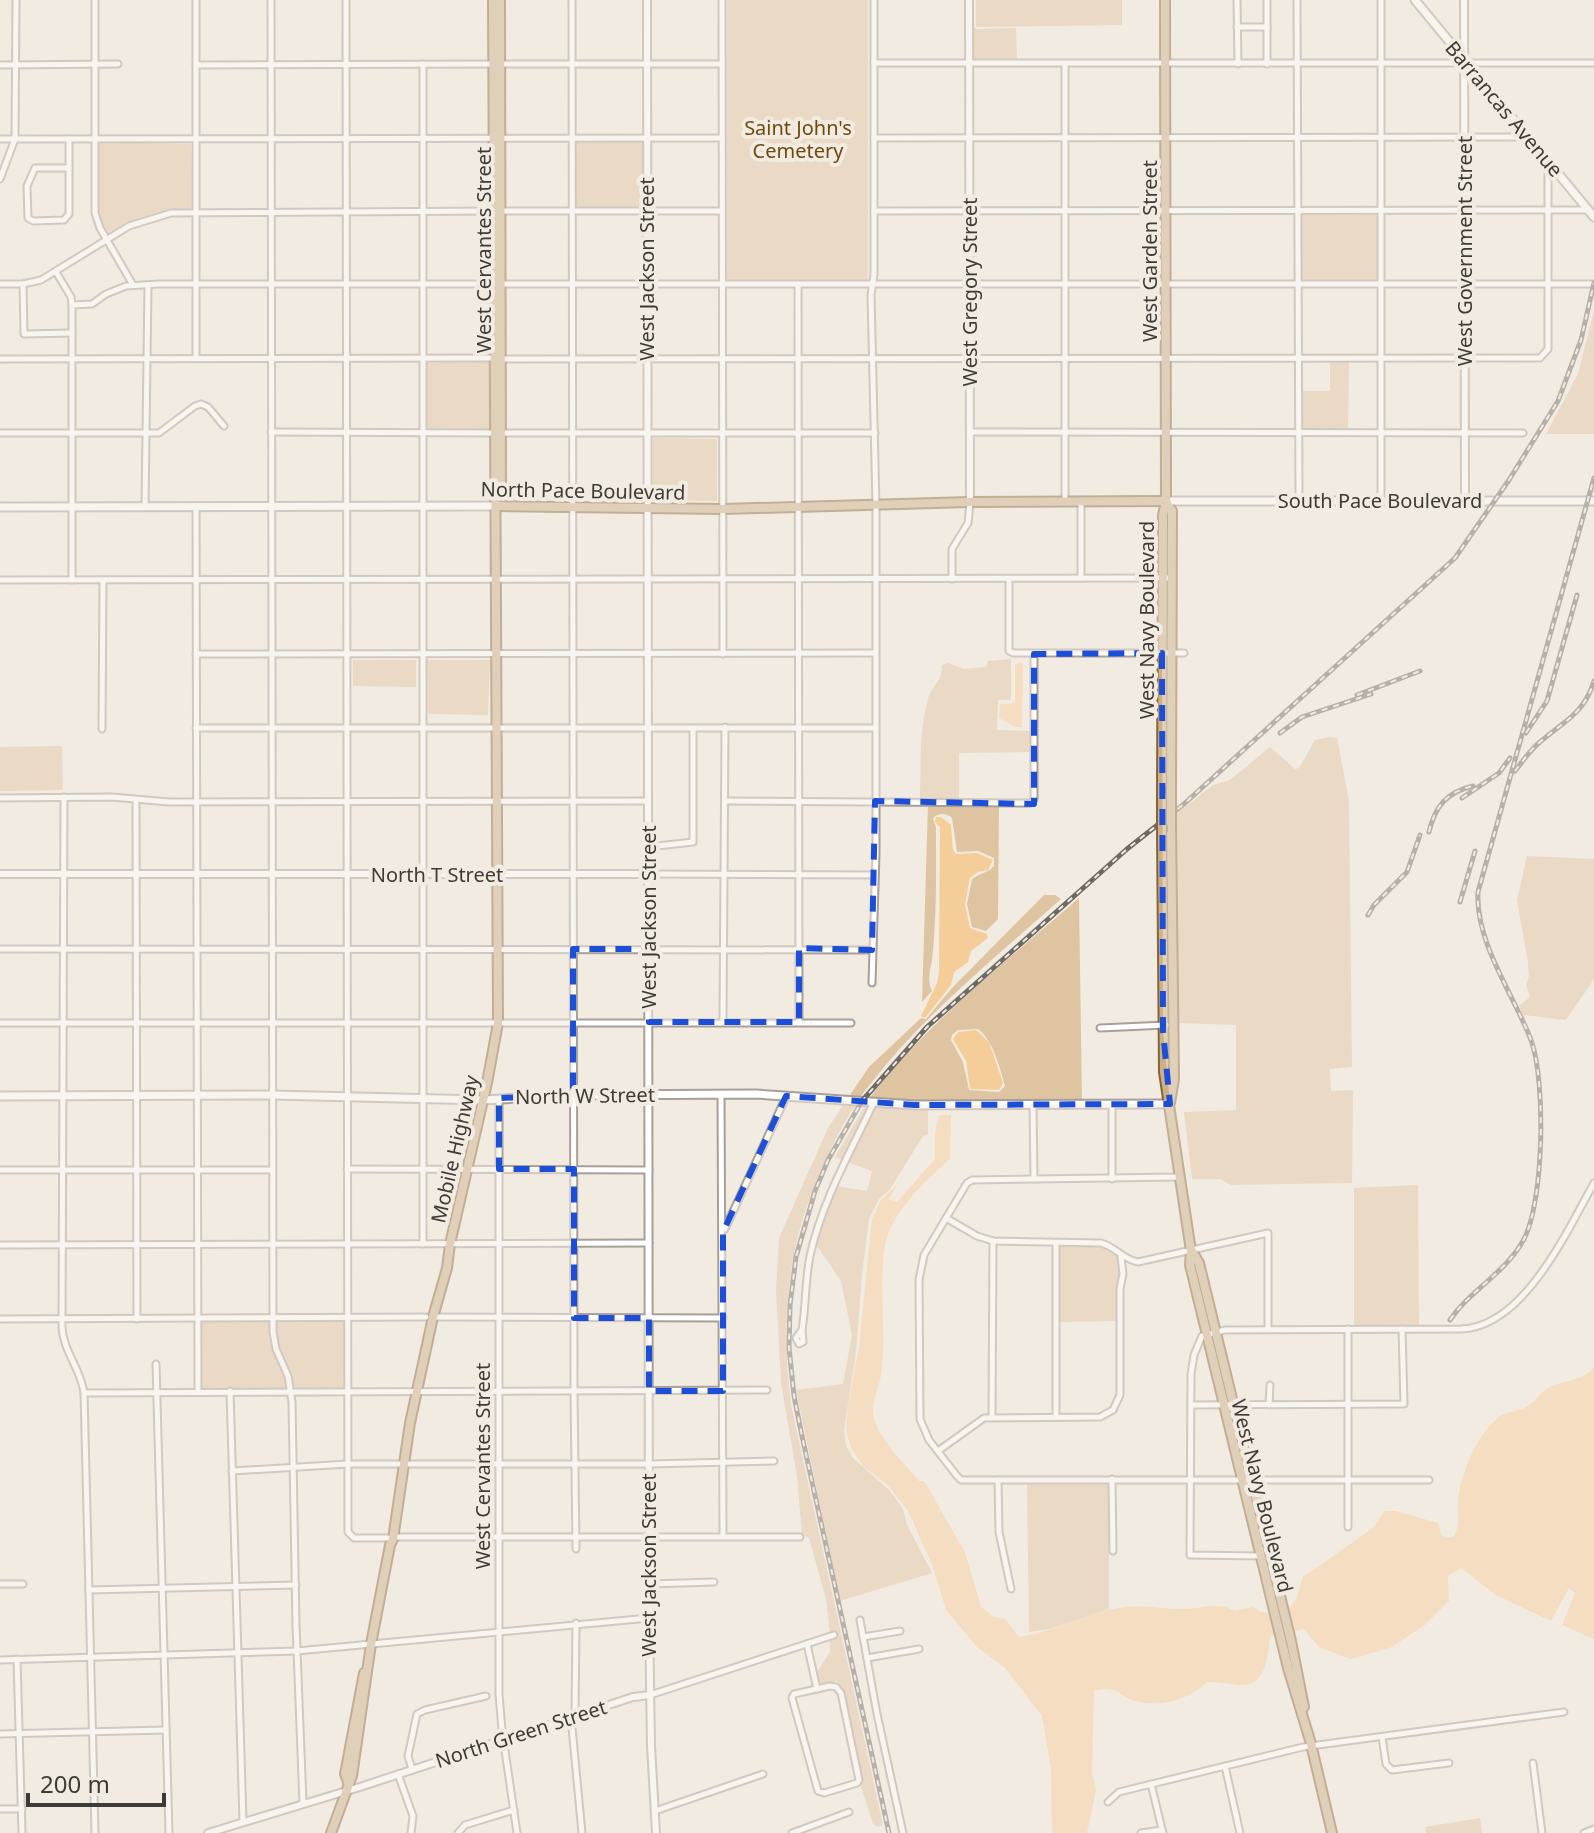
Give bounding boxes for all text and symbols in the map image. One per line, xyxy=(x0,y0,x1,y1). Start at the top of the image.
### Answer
street label: Barrancas Avenue xyxy=(1439,35,1569,182)
park label: Saint John's Cemetery xyxy=(744,114,852,164)
street label: West Government Street xyxy=(1451,136,1478,366)
street label: West Cervantes Street xyxy=(470,147,497,353)
street label: West Garden Street xyxy=(1136,160,1163,342)
street label: West Jackson Street xyxy=(633,177,660,361)
street label: West Gregory Street xyxy=(956,197,983,387)
street label: North Pace Boulevard xyxy=(480,475,686,506)
street label: South Pace Boulevard xyxy=(1278,487,1482,514)
street label: West Navy Boulevard xyxy=(1133,521,1160,719)
street label: West Jackson Street xyxy=(635,825,662,1009)
street label: North T Street xyxy=(371,861,503,888)
street label: Mobile Highway xyxy=(424,1071,485,1226)
street label: North W Street xyxy=(515,1081,655,1110)
street label: West Cervantes Street xyxy=(469,1363,496,1569)
street label: West Navy Boulevard xyxy=(1225,1396,1300,1595)
street label: West Jackson Street xyxy=(635,1473,662,1657)
street label: North Green Street xyxy=(432,1693,610,1774)
scale bar xyxy=(28,1757,164,1807)
text: 200 m xyxy=(40,1767,110,1800)

